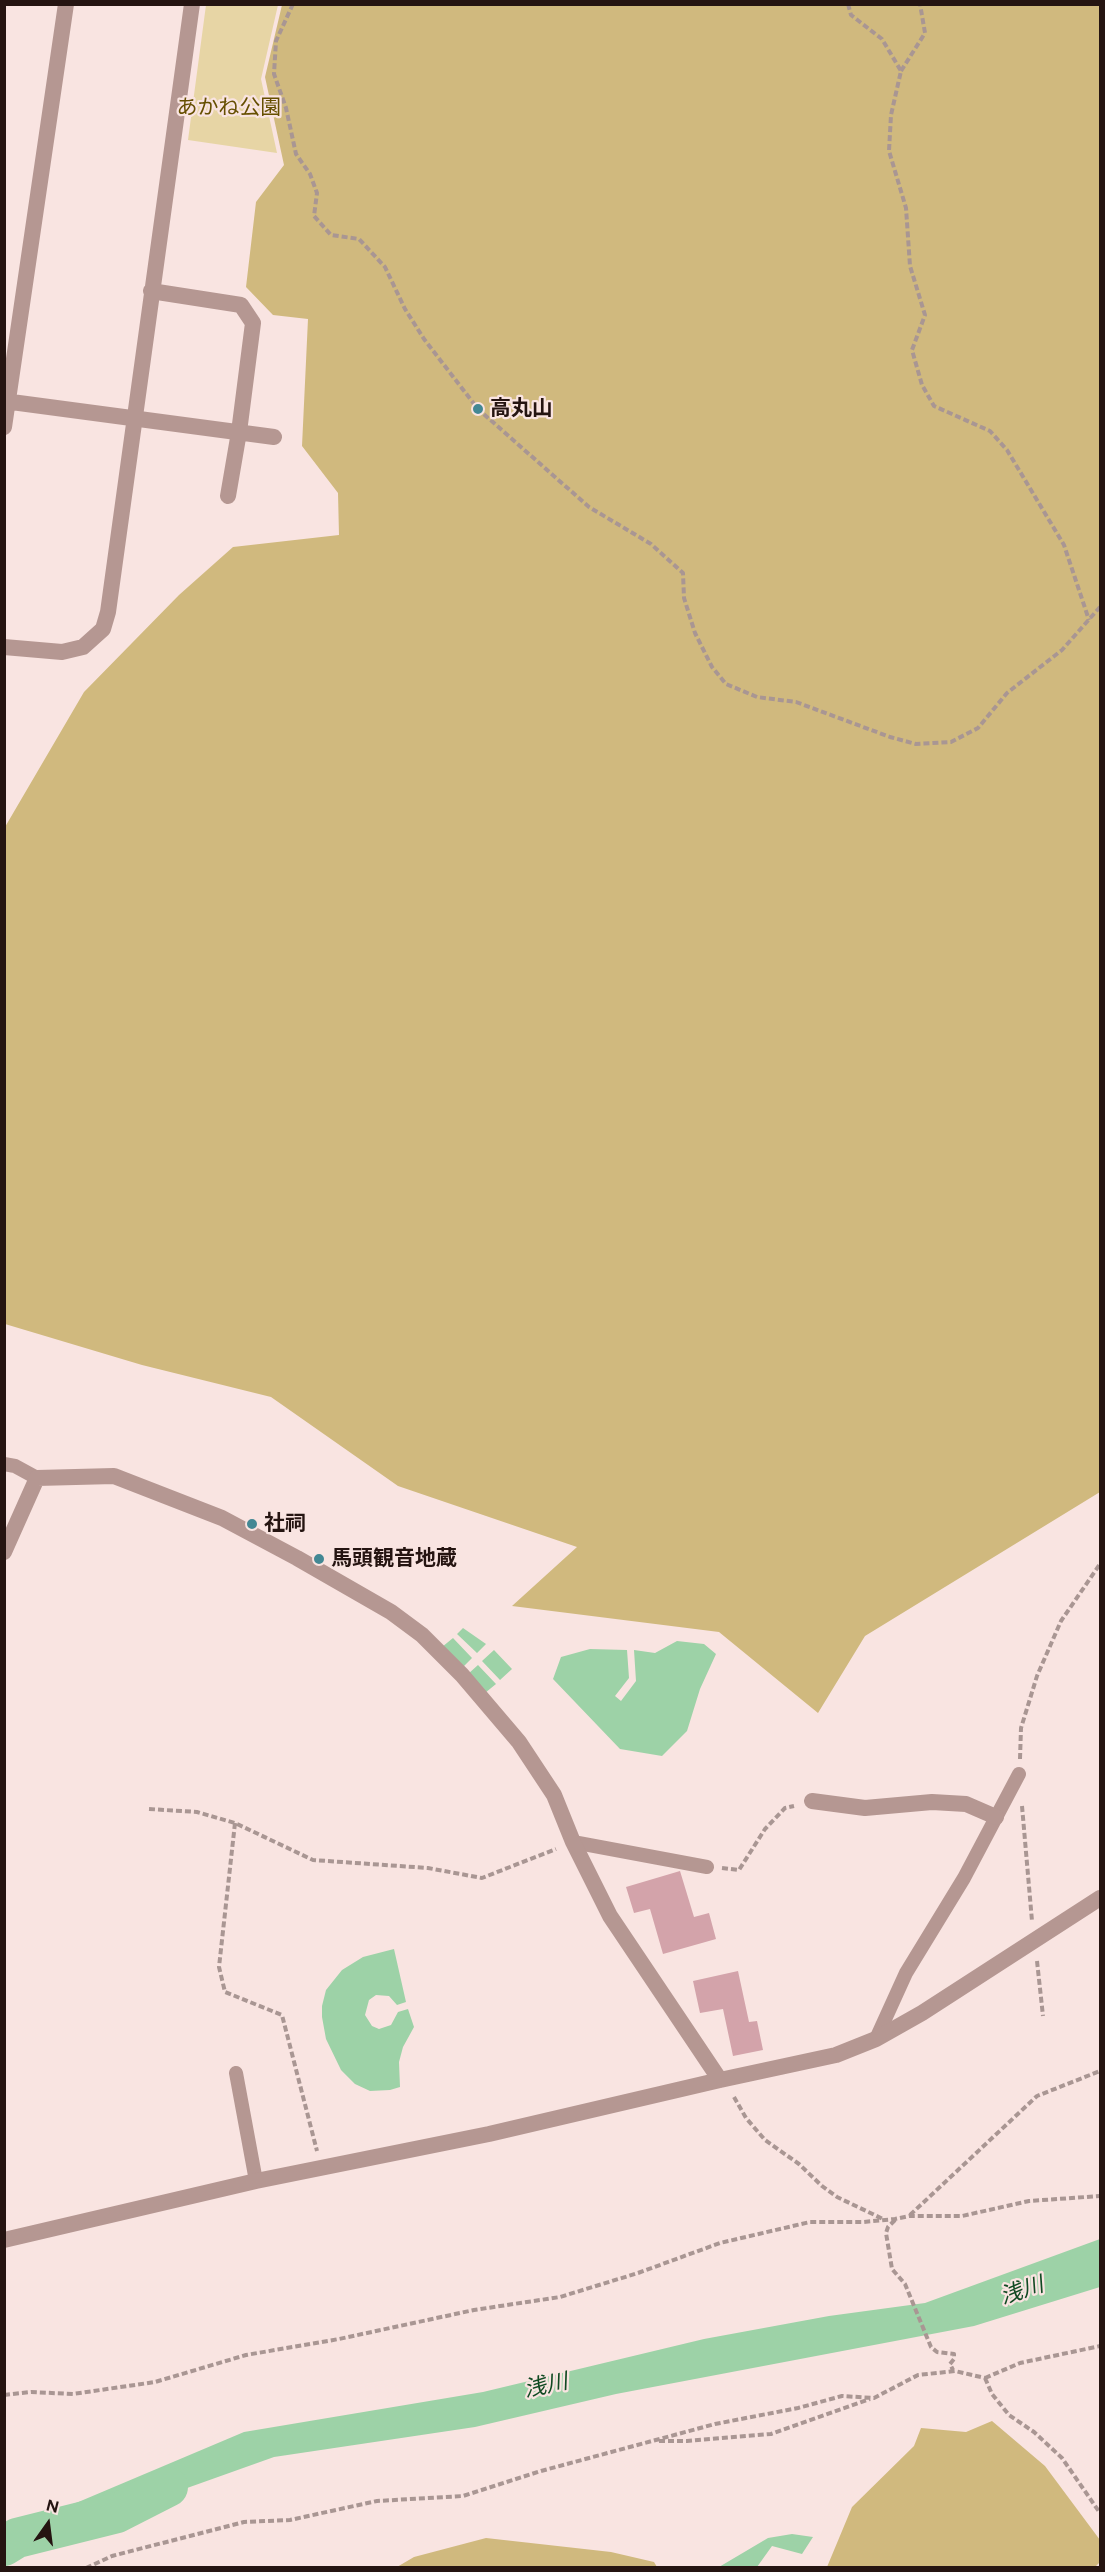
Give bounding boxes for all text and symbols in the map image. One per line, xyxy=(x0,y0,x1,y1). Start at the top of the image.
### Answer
park label: あかね公園 xyxy=(177,95,281,121)
place label: 高丸山 xyxy=(490,396,553,422)
marker: 高丸山 xyxy=(471,402,485,416)
place label: 社祠 xyxy=(264,1511,306,1537)
marker: 社祠 xyxy=(245,1517,259,1531)
place label: 馬頭観音地蔵 xyxy=(331,1546,457,1572)
marker: 馬頭観音地蔵 xyxy=(312,1552,326,1566)
water label: 浅川 xyxy=(997,2272,1047,2310)
water label: 浅川 xyxy=(522,2369,570,2403)
north arrow xyxy=(18,2494,78,2554)
text: N xyxy=(44,2495,61,2517)

